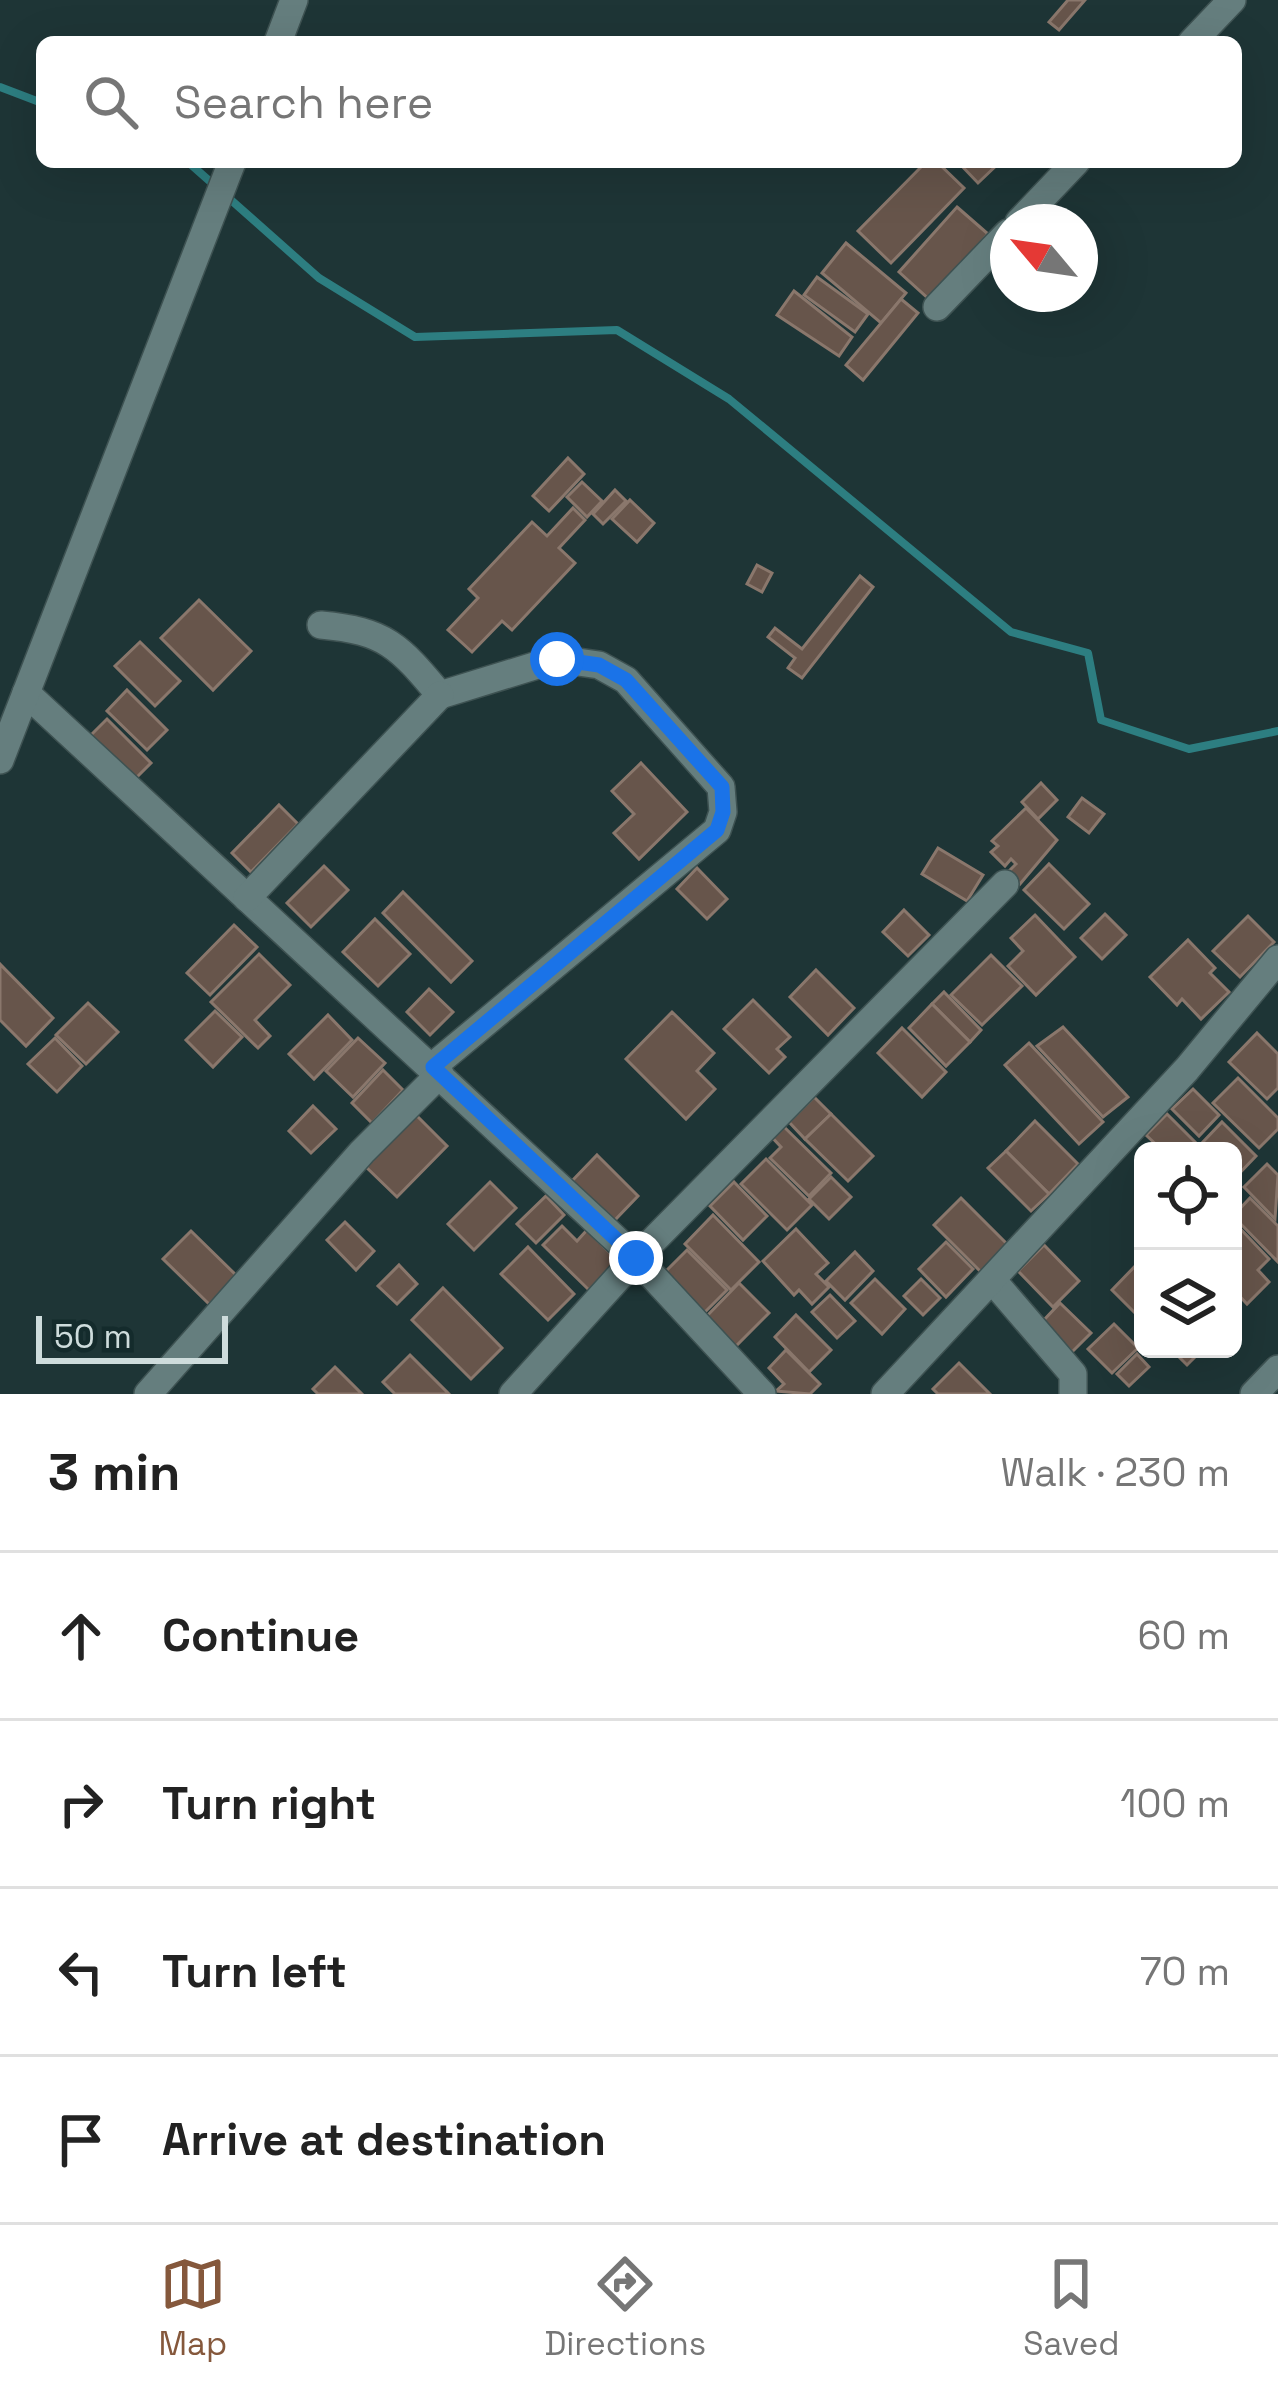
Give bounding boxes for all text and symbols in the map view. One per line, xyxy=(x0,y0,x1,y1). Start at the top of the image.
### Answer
search box xyxy=(36,36,1242,168)
icon: search xyxy=(78,69,144,135)
text: Search here xyxy=(174,74,433,131)
north arrow xyxy=(990,204,1098,312)
route start xyxy=(530,632,584,686)
map controls xyxy=(1134,1142,1242,1358)
button: locate xyxy=(1134,1142,1242,1250)
route end xyxy=(609,1231,663,1285)
button: layers xyxy=(1134,1250,1242,1358)
scale bar xyxy=(36,1310,228,1363)
text: 50 m xyxy=(54,1316,132,1358)
text: 3 min xyxy=(48,1440,181,1505)
text: Walk · 230 m xyxy=(1000,1448,1230,1497)
icon: ahead xyxy=(48,1603,114,1669)
text: Continue xyxy=(162,1607,359,1664)
text: 60 m xyxy=(1138,1611,1230,1660)
icon: right xyxy=(48,1771,114,1837)
text: Turn right xyxy=(162,1775,376,1832)
text: 100 m xyxy=(1120,1779,1230,1828)
icon: left xyxy=(48,1939,114,2005)
text: Turn left xyxy=(162,1943,347,2000)
text: 70 m xyxy=(1140,1947,1230,1996)
icon: arrive xyxy=(48,2107,114,2173)
text: Arrive at destination xyxy=(162,2111,606,2168)
tab: Map xyxy=(159,2251,227,2365)
tab: Directions xyxy=(544,2251,706,2365)
tab: Saved xyxy=(1023,2251,1119,2365)

